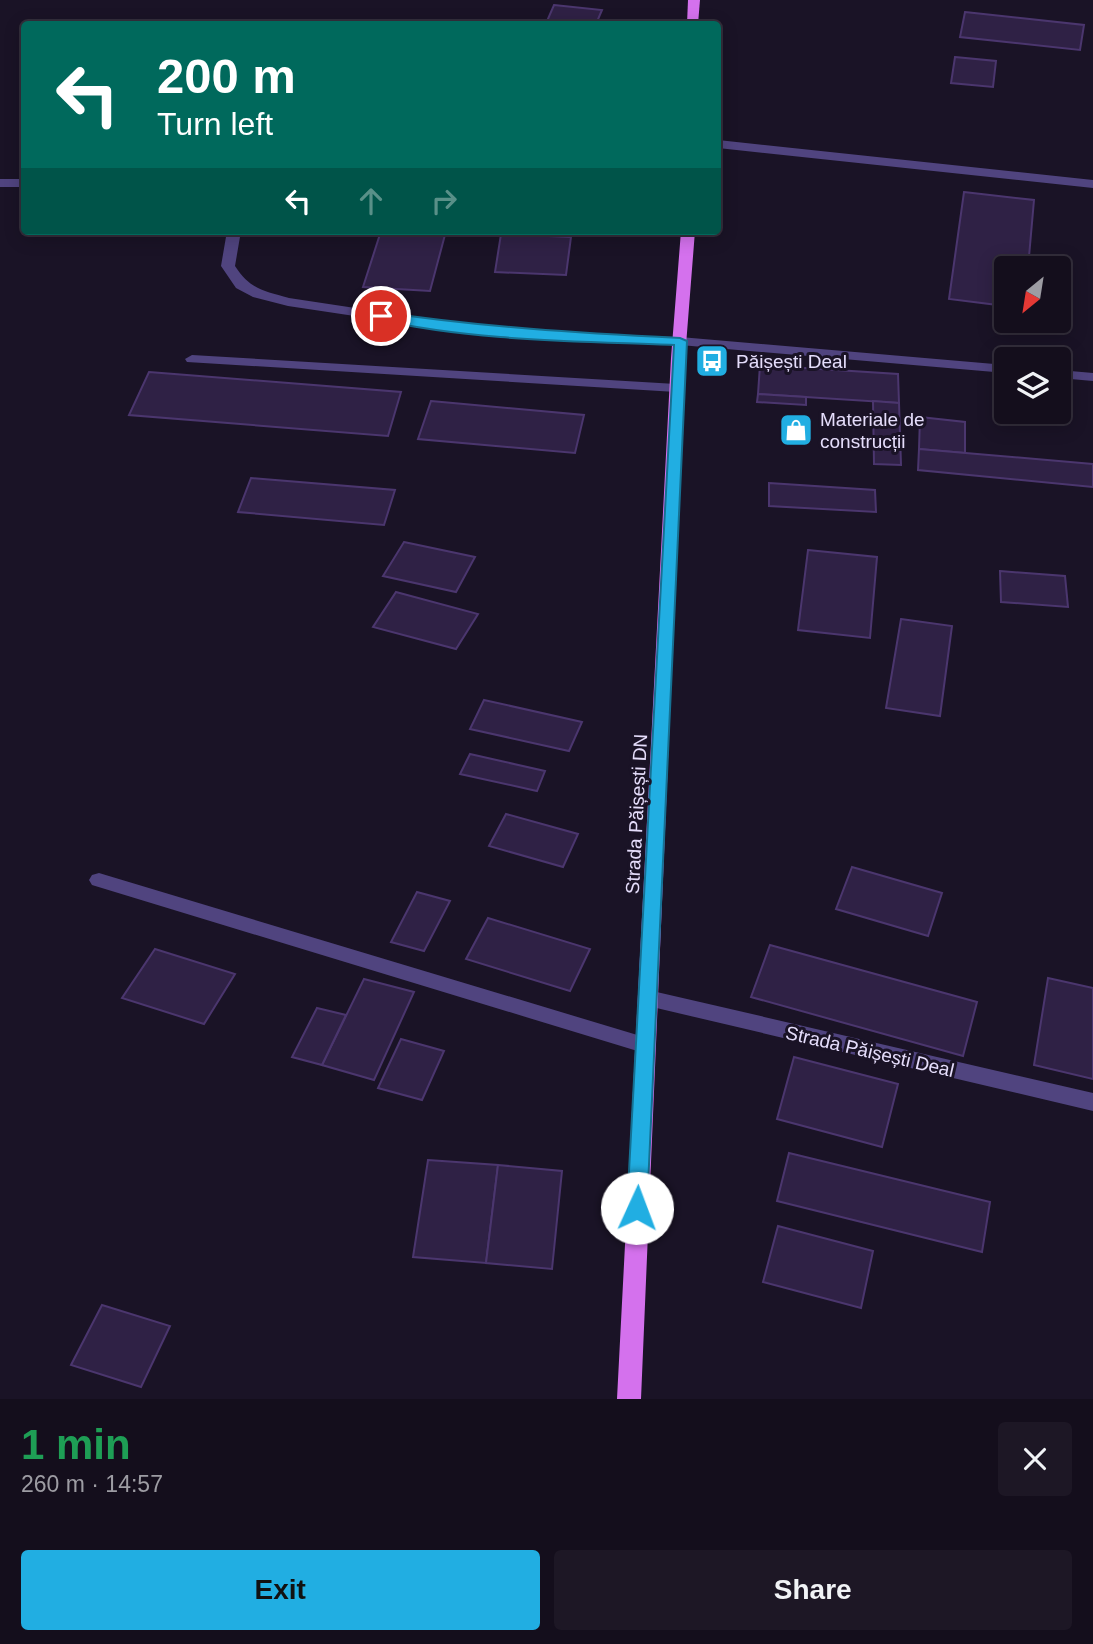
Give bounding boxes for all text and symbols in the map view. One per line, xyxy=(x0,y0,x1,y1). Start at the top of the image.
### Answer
icon: left xyxy=(42,49,133,140)
text: 200 m xyxy=(157,49,296,103)
text: Turn left xyxy=(157,106,273,142)
icon: left xyxy=(279,182,317,220)
icon: ahead xyxy=(352,182,390,220)
icon: right xyxy=(425,182,463,220)
north arrow xyxy=(994,256,1071,332)
map controls xyxy=(994,256,1071,424)
pin xyxy=(351,286,411,346)
icon: arrive xyxy=(362,297,400,335)
bus stop icon: Păișești Deal xyxy=(693,342,731,380)
button: layers xyxy=(994,347,1071,424)
place label: Păișești Deal xyxy=(736,351,847,372)
place label: Materiale de construcții xyxy=(820,409,925,452)
shop icon: Materiale de construcții xyxy=(777,411,815,449)
street label: Strada Păișești DN xyxy=(622,733,651,895)
street label: Strada Păișești Deal xyxy=(784,1022,956,1081)
position arrow xyxy=(600,1171,674,1245)
text: 1 min xyxy=(21,1421,131,1468)
button: close xyxy=(998,1422,1072,1496)
text: 260 m · 14:57 xyxy=(21,1471,163,1497)
button: Exit xyxy=(21,1550,540,1630)
button: Share xyxy=(554,1550,1072,1630)

